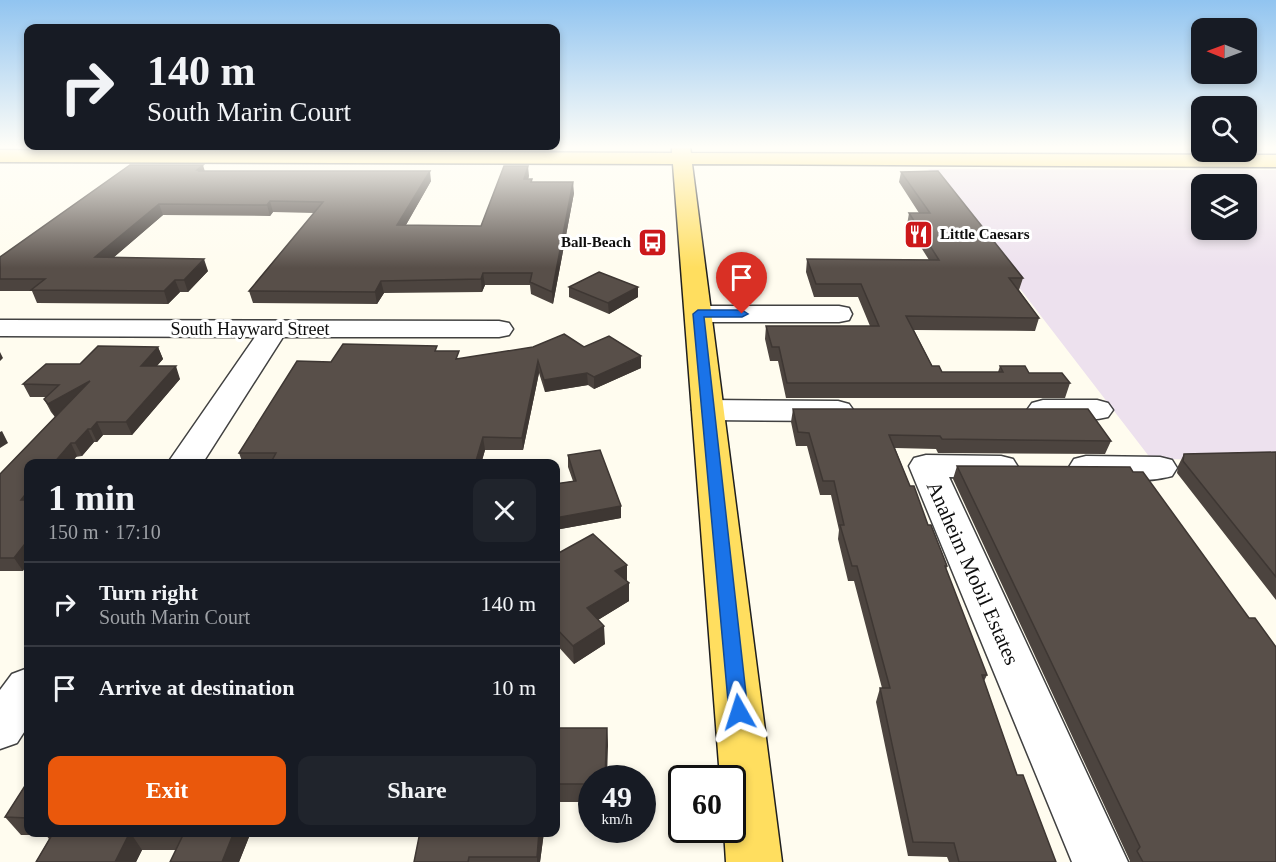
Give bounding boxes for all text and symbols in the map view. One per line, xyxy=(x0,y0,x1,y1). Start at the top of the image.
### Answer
north arrow xyxy=(1191,18,1257,84)
map controls xyxy=(1191,18,1257,240)
icon: right xyxy=(48,48,126,126)
text: 140 m xyxy=(147,48,256,94)
button: search xyxy=(1191,96,1257,162)
text: South Marin Court xyxy=(147,97,351,127)
button: layers xyxy=(1191,174,1257,240)
restaurant icon: Little Caesars xyxy=(903,218,935,250)
bus stop icon: Ball-Beach xyxy=(636,226,668,258)
place label: Little Caesars xyxy=(940,226,1030,242)
place label: Ball-Beach xyxy=(561,234,632,250)
pin xyxy=(716,252,767,314)
icon: arrive xyxy=(725,261,758,294)
street label: South Hayward Street xyxy=(171,319,329,339)
text: 1 min xyxy=(48,478,135,518)
street label: Anaheim Mobil Estates xyxy=(922,478,1024,668)
button: close xyxy=(473,479,536,542)
text: 150 m · 17:10 xyxy=(48,521,161,543)
text: Turn right xyxy=(99,580,198,605)
icon: right xyxy=(48,588,81,621)
text: 140 m xyxy=(480,591,536,616)
text: South Marin Court xyxy=(99,606,250,628)
icon: arrive xyxy=(48,672,81,705)
text: Arrive at destination xyxy=(99,675,295,700)
text: 10 m xyxy=(491,675,536,700)
position arrow xyxy=(707,680,771,744)
button: Exit xyxy=(48,756,286,825)
button: Share xyxy=(298,756,536,825)
speed limit sign: 60 xyxy=(668,765,746,843)
text: 49 xyxy=(602,780,632,813)
text: km/h xyxy=(602,811,632,827)

